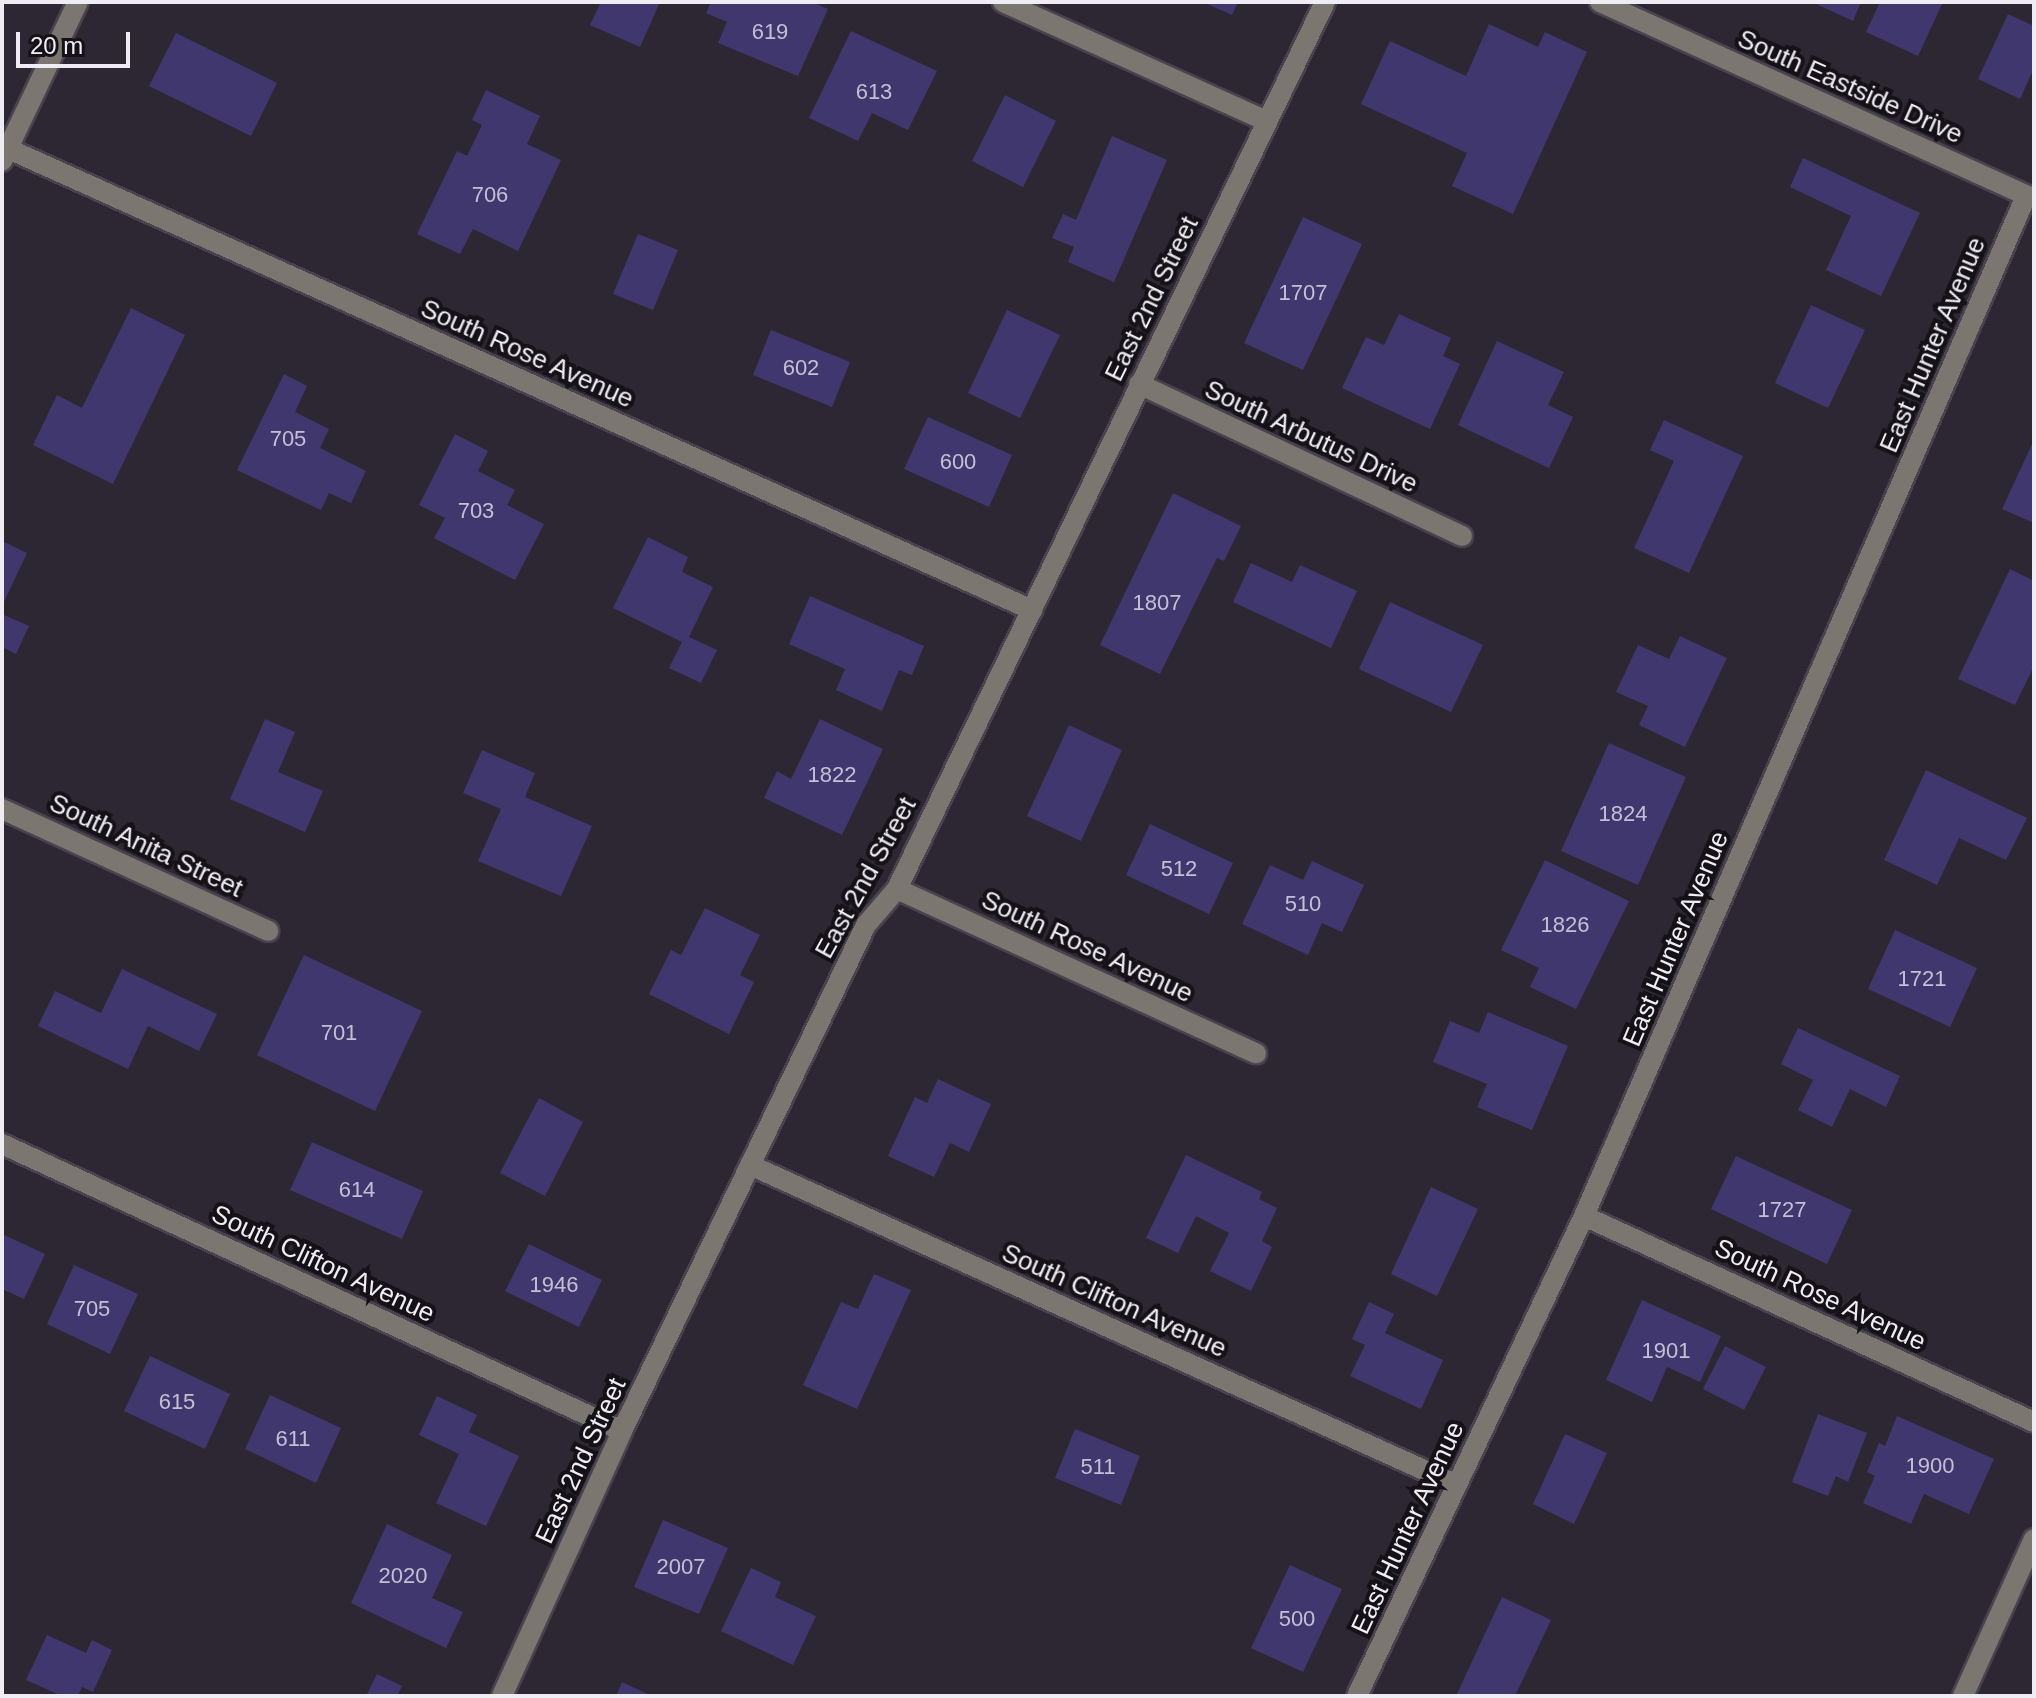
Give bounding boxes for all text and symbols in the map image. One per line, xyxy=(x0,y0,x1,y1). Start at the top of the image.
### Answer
scale bar xyxy=(20,16,134,66)
house number: 619 xyxy=(752,19,788,45)
street label: South Eastside Drive xyxy=(1733,23,1967,151)
text: 20 m xyxy=(30,32,83,59)
house number: 613 xyxy=(856,79,892,105)
house number: 706 xyxy=(472,182,508,208)
street label: East 2nd Street xyxy=(1099,212,1205,386)
street label: East Hunter Avenue xyxy=(1873,232,1993,458)
house number: 1707 xyxy=(1279,280,1327,306)
street label: South Rose Avenue xyxy=(415,293,639,415)
house number: 602 xyxy=(783,355,819,381)
street label: South Arbutus Drive xyxy=(1199,374,1423,500)
house number: 705 xyxy=(270,426,306,452)
house number: 600 xyxy=(940,449,976,475)
house number: 703 xyxy=(458,498,494,524)
house number: 1807 xyxy=(1133,590,1181,616)
house number: 1822 xyxy=(808,762,856,788)
street label: South Anita Street xyxy=(44,787,248,905)
street label: East 2nd Street xyxy=(809,792,923,964)
house number: 1824 xyxy=(1599,801,1647,827)
street label: East Hunter Avenue xyxy=(1616,826,1736,1052)
house number: 512 xyxy=(1161,856,1197,882)
street label: South Rose Avenue xyxy=(976,884,1198,1010)
house number: 510 xyxy=(1285,891,1321,917)
house number: 1826 xyxy=(1541,912,1589,938)
house number: 1721 xyxy=(1898,966,1946,992)
house number: 701 xyxy=(321,1020,357,1046)
house number: 614 xyxy=(339,1177,375,1203)
house number: 1727 xyxy=(1758,1197,1806,1223)
street label: South Clifton Avenue xyxy=(206,1198,440,1330)
street label: South Rose Avenue xyxy=(1709,1232,1931,1358)
street label: South Clifton Avenue xyxy=(996,1237,1232,1365)
house number: 1946 xyxy=(530,1272,578,1298)
house number: 705 xyxy=(74,1296,110,1322)
house number: 1901 xyxy=(1642,1338,1690,1364)
street label: East 2nd Street xyxy=(529,1373,633,1549)
house number: 615 xyxy=(159,1389,195,1415)
street label: East Hunter Avenue xyxy=(1345,1416,1471,1640)
house number: 611 xyxy=(275,1426,311,1452)
house number: 1900 xyxy=(1906,1453,1954,1479)
house number: 511 xyxy=(1080,1454,1116,1480)
house number: 2007 xyxy=(657,1554,705,1580)
house number: 2020 xyxy=(379,1563,427,1589)
house number: 500 xyxy=(1279,1606,1315,1632)

